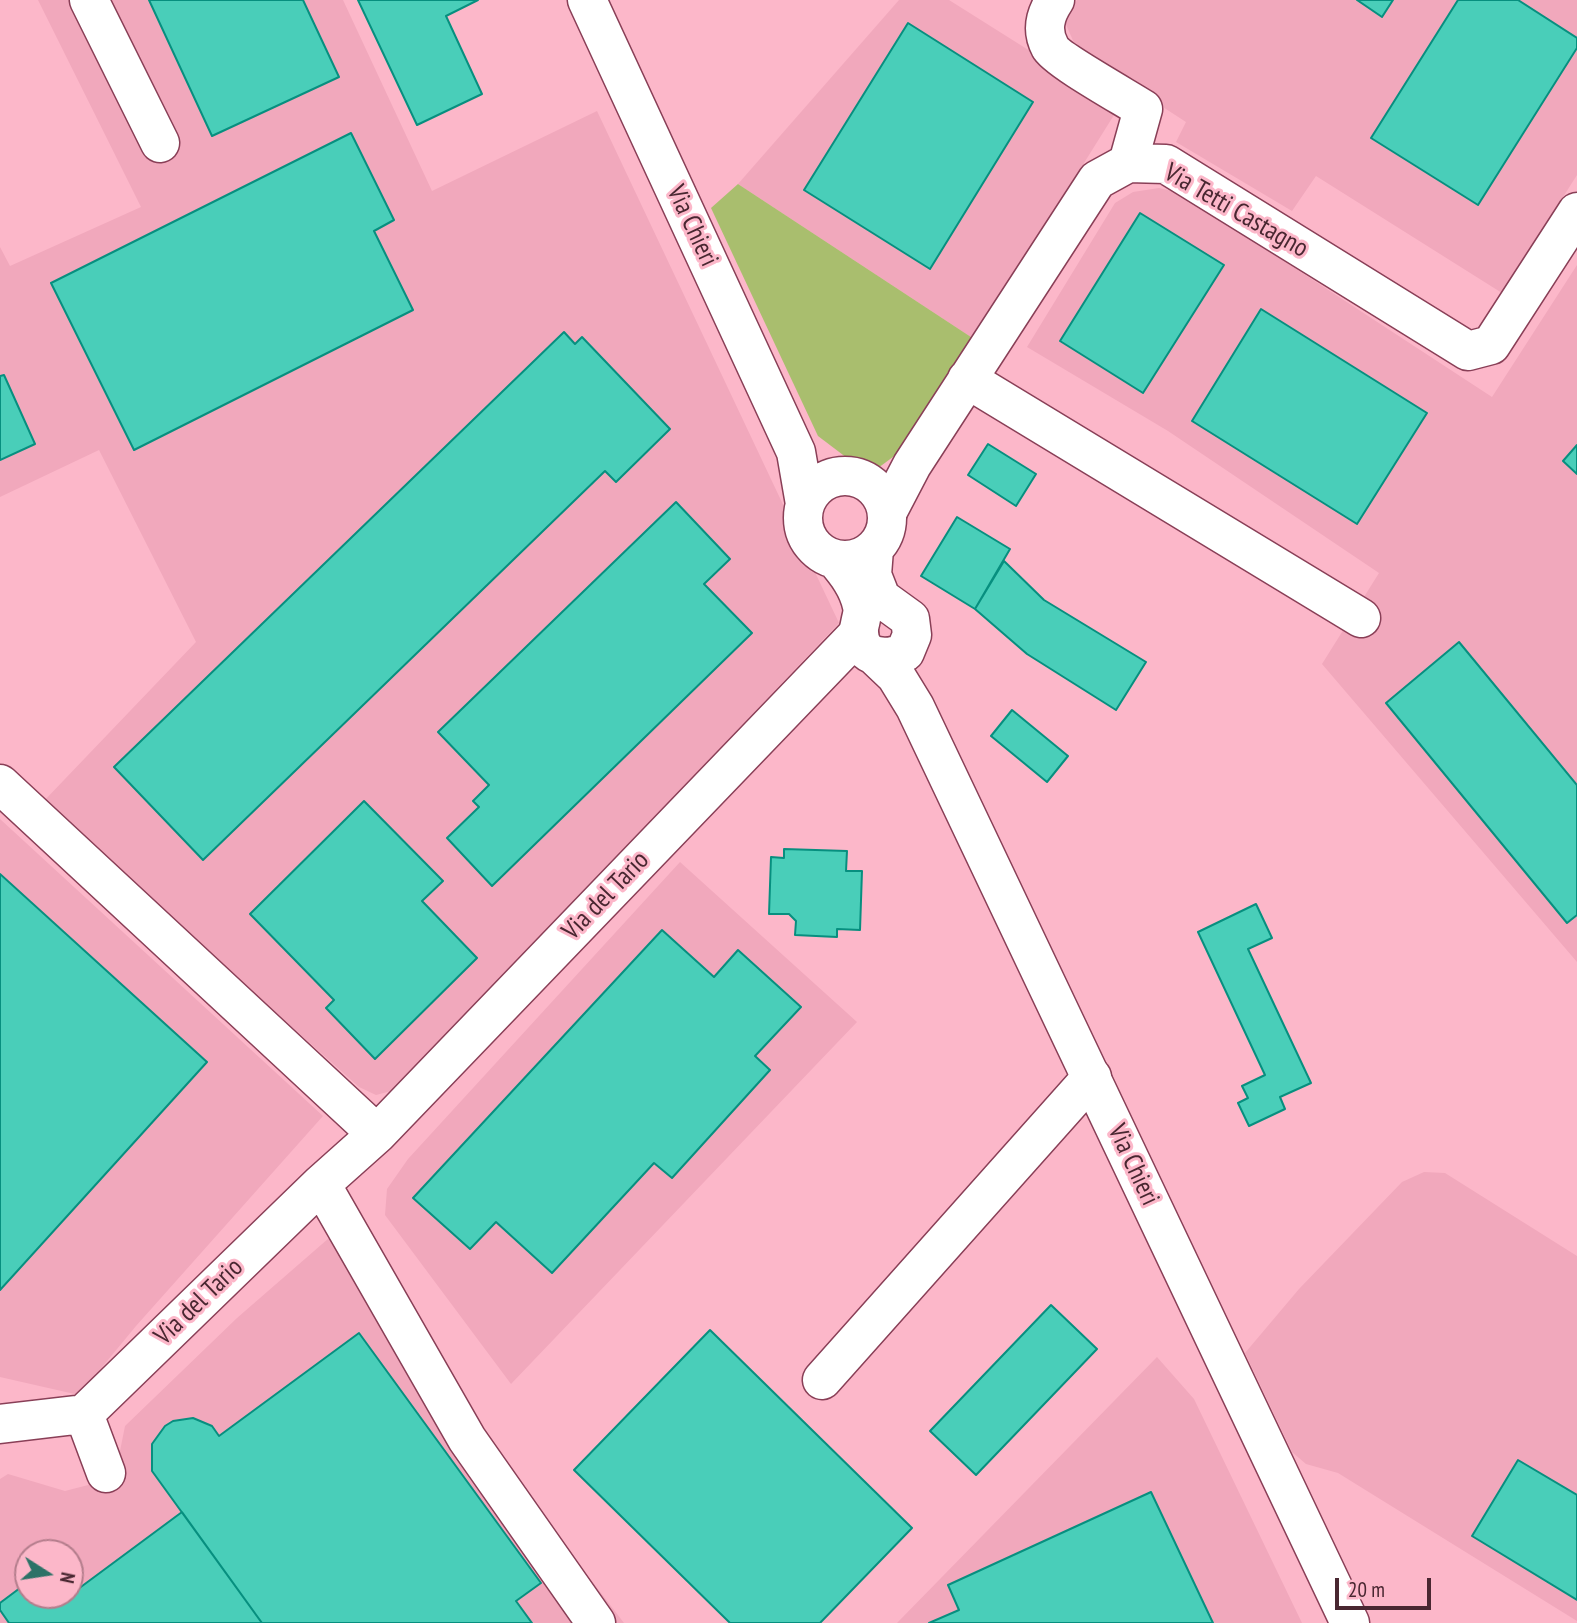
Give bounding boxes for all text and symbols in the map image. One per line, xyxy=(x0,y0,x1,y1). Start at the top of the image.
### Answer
street label: Via Tetti Castagno xyxy=(1159,157,1313,265)
street label: Via Chieri xyxy=(660,180,724,272)
street label: Via del Tario xyxy=(556,845,656,947)
street label: Via Chieri xyxy=(1101,1119,1165,1211)
street label: Via del Tario xyxy=(148,1252,250,1352)
north arrow xyxy=(14,1539,84,1609)
scale bar xyxy=(1339,1564,1435,1608)
text: N xyxy=(55,1570,80,1585)
text: 20 m xyxy=(1348,1576,1385,1603)

